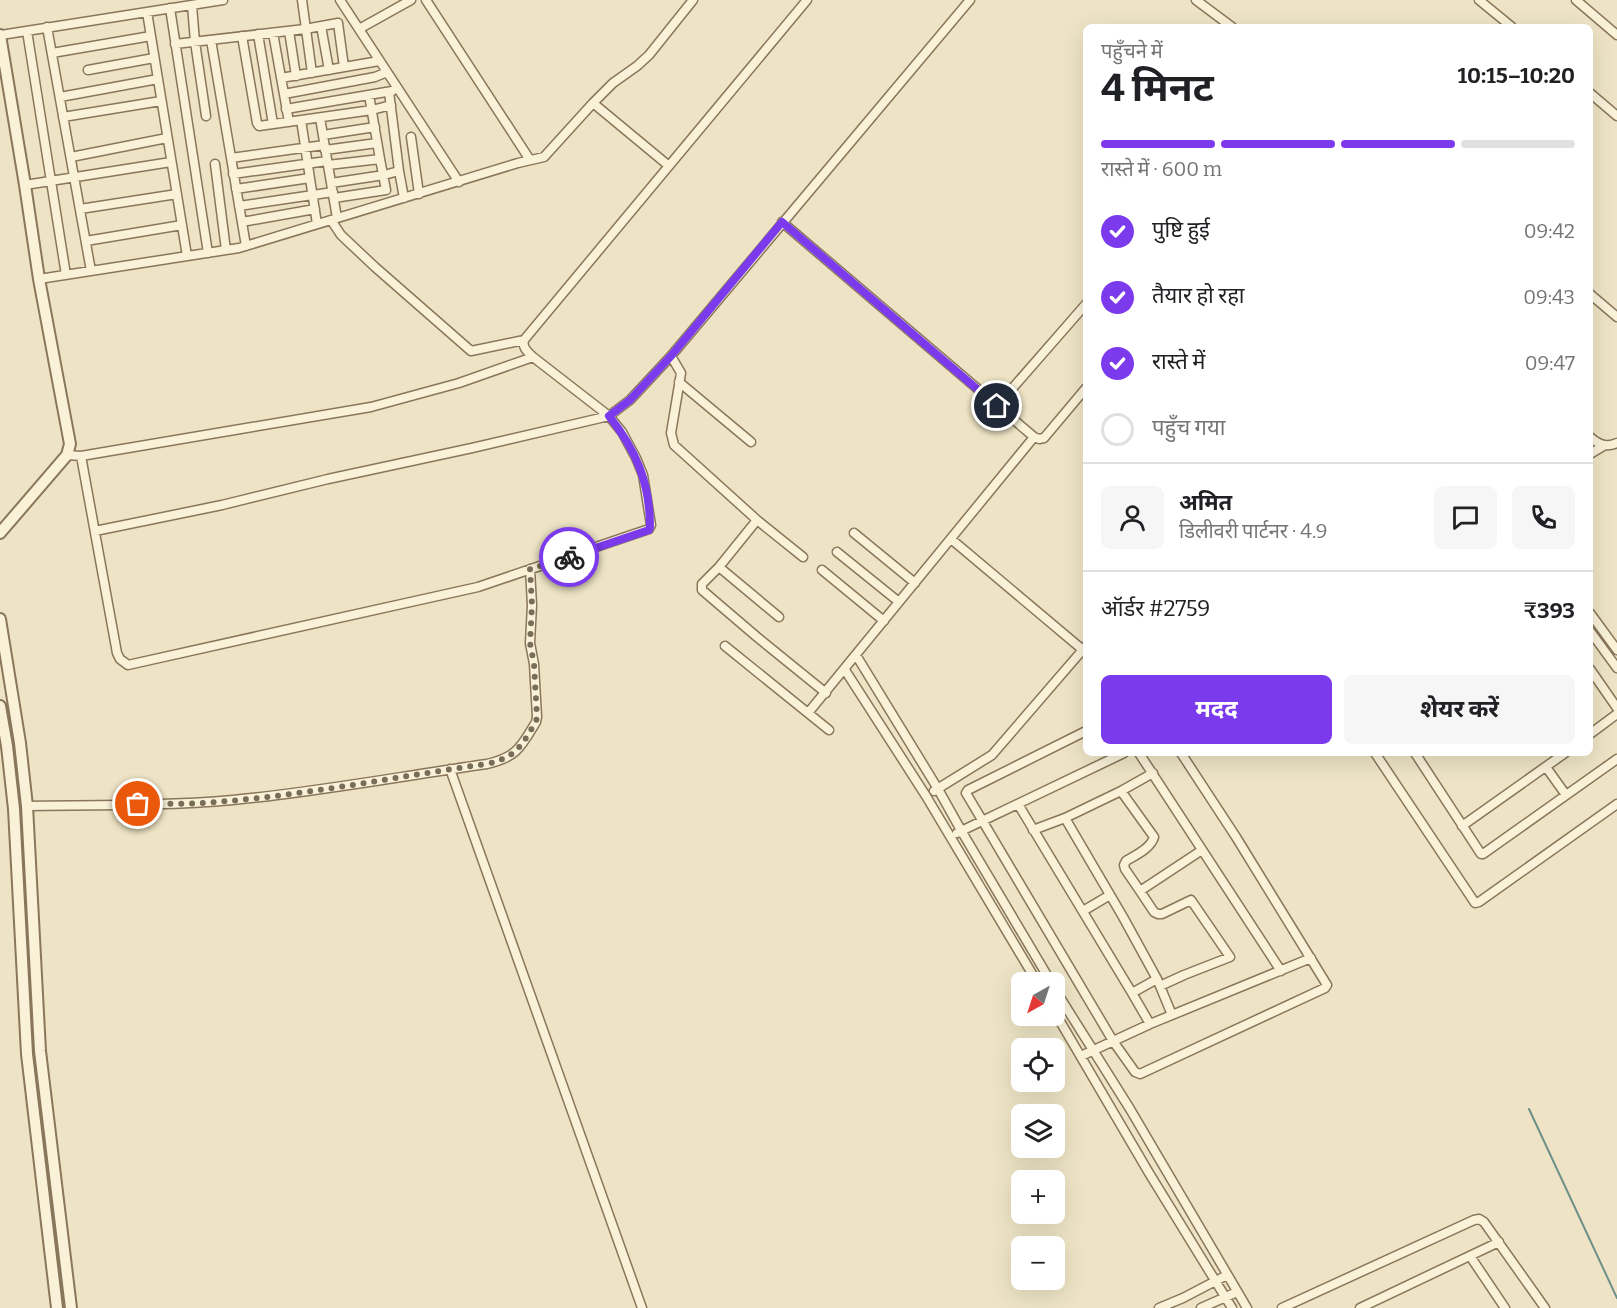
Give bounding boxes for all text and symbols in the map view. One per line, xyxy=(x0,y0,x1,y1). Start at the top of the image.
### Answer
text: पहुँचने में xyxy=(1101,39,1163,63)
text: 10:15–10:20 xyxy=(1458,62,1575,89)
text: 4 मिनट xyxy=(1101,65,1214,111)
text: रास्ते में · 600 m xyxy=(1101,157,1222,181)
icon: check xyxy=(1101,215,1134,248)
text: पुष्टि हुई xyxy=(1152,216,1210,243)
text: 09:42 xyxy=(1524,219,1575,243)
icon: check xyxy=(1101,281,1134,314)
text: तैयार हो रहा xyxy=(1152,282,1245,309)
text: 09:43 xyxy=(1523,285,1575,309)
icon: check xyxy=(1101,347,1134,380)
text: रास्ते में xyxy=(1152,348,1205,375)
text: 09:47 xyxy=(1525,351,1575,375)
pin xyxy=(971,380,1022,431)
icon: home xyxy=(980,389,1013,422)
text: पहुँच गया xyxy=(1152,414,1225,441)
button: person xyxy=(1101,486,1164,549)
button: chat xyxy=(1434,486,1497,549)
button: phone xyxy=(1512,486,1575,549)
text: अमित xyxy=(1179,489,1232,516)
text: डिलीवरी पार्टनर · 4.9 xyxy=(1179,519,1327,543)
courier xyxy=(539,527,599,587)
icon: bike xyxy=(553,541,586,574)
text: ऑर्डर #2759 xyxy=(1101,595,1210,622)
text: ₹393 xyxy=(1523,597,1575,624)
button: मदद xyxy=(1101,675,1332,744)
button: शेयर करें xyxy=(1344,675,1575,744)
pin xyxy=(112,778,163,829)
icon: bag xyxy=(121,787,154,820)
north arrow xyxy=(1011,972,1065,1026)
map controls xyxy=(1011,972,1065,1290)
button: locate xyxy=(1011,1038,1065,1092)
button: layers xyxy=(1011,1104,1065,1158)
button: + xyxy=(1011,1170,1065,1224)
button: − xyxy=(1011,1236,1065,1290)

